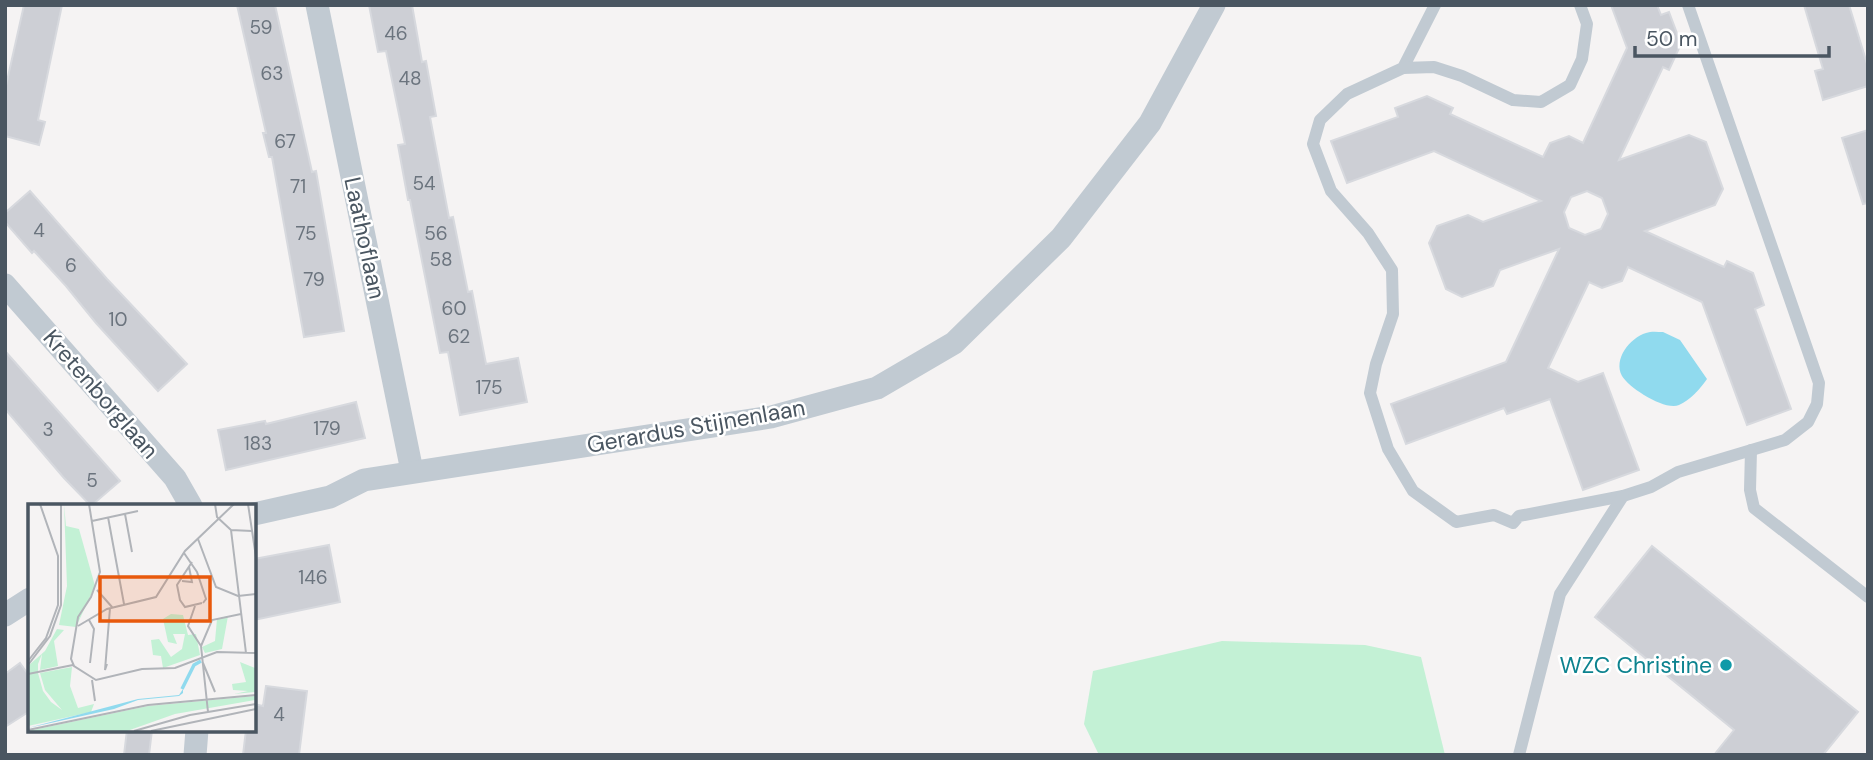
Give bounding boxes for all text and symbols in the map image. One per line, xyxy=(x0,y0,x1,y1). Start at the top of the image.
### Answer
scale bar xyxy=(1635,14,1829,58)
house number: 59 xyxy=(250,15,272,40)
house number: 46 xyxy=(384,21,408,46)
text: 50 m xyxy=(1646,25,1697,53)
house number: 63 xyxy=(260,61,284,86)
house number: 48 xyxy=(398,66,422,91)
house number: 67 xyxy=(274,129,296,154)
house number: 54 xyxy=(412,171,436,196)
house number: 71 xyxy=(290,174,306,199)
street label: Laathoflaan xyxy=(337,174,393,302)
house number: 4 xyxy=(33,218,45,243)
house number: 75 xyxy=(295,221,317,246)
house number: 56 xyxy=(424,221,448,246)
house number: 58 xyxy=(429,247,453,272)
house number: 6 xyxy=(65,253,77,278)
house number: 79 xyxy=(303,267,325,292)
house number: 60 xyxy=(442,296,466,321)
house number: 10 xyxy=(109,307,127,332)
street label: Kretenborglaan xyxy=(37,323,165,465)
house number: 62 xyxy=(448,324,470,349)
house number: 175 xyxy=(475,375,503,400)
street label: Gerardus Stijnenlaan xyxy=(584,392,808,460)
house number: 179 xyxy=(313,416,341,441)
house number: 3 xyxy=(42,417,54,442)
house number: 183 xyxy=(244,431,272,456)
house number: 5 xyxy=(86,468,98,493)
inset map xyxy=(28,504,256,732)
house number: 146 xyxy=(298,565,328,590)
place label: WZC Christine xyxy=(1560,650,1712,680)
marker: WZC Christine xyxy=(1718,657,1734,673)
house number: 4 xyxy=(273,702,285,727)

